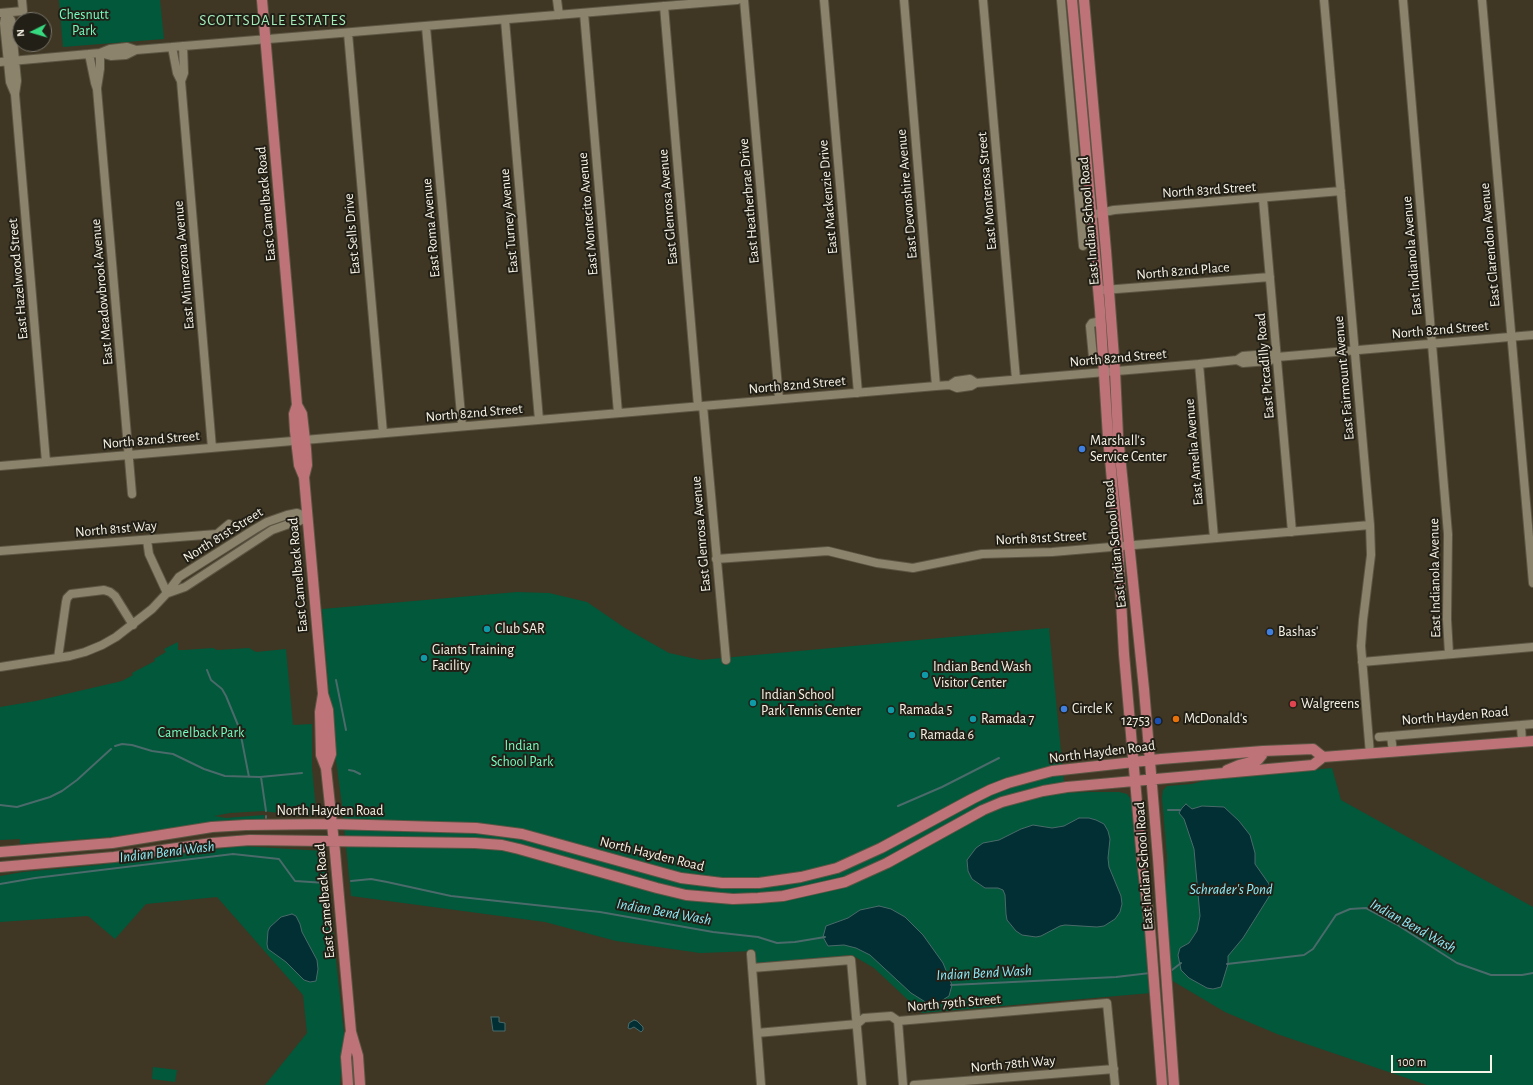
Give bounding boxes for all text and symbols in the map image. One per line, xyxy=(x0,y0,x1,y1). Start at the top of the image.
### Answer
park label: Chesnutt Park xyxy=(59,7,109,40)
district label: SCOTTSDALE ESTATES xyxy=(199,11,347,29)
north arrow xyxy=(12,12,52,52)
text: N xyxy=(15,29,26,37)
street label: East Devonshire Avenue xyxy=(893,129,921,259)
street label: East Monterosa Street xyxy=(973,131,1001,251)
street label: East Heatherbrae Drive xyxy=(735,138,763,264)
street label: East Mackenzie Drive xyxy=(815,139,841,255)
street label: East Camelback Road xyxy=(253,146,279,262)
street label: East Glenrosa Avenue xyxy=(655,148,681,266)
street label: East Montecito Avenue xyxy=(574,152,602,276)
street label: East Indian School Road xyxy=(1075,156,1103,286)
street label: East Turney Avenue xyxy=(496,168,522,274)
street label: East Roma Avenue xyxy=(418,178,444,278)
street label: North 83rd Street xyxy=(1162,178,1256,202)
street label: East Clarendon Avenue xyxy=(1476,182,1504,308)
street label: East Sells Drive xyxy=(340,193,364,275)
street label: East Indianola Avenue xyxy=(1398,196,1426,316)
street label: East Minnezona Avenue xyxy=(170,200,198,330)
street label: East Hazelwood Street xyxy=(4,218,32,340)
street label: East Meadowbrook Avenue xyxy=(87,218,117,366)
street label: North 82nd Place xyxy=(1136,259,1230,283)
street label: East Piccadilly Road xyxy=(1252,312,1278,420)
street label: East Fairmount Avenue xyxy=(1330,315,1358,441)
street label: North 82nd Street xyxy=(1391,317,1489,343)
street label: North 82nd Street xyxy=(1069,345,1167,371)
street label: North 82nd Street xyxy=(748,372,846,398)
street label: East Amelia Avenue xyxy=(1181,398,1207,506)
street label: North 82nd Street xyxy=(425,400,523,426)
street label: North 82nd Street xyxy=(102,427,200,453)
place label: Marshall's Service Center xyxy=(1090,433,1167,466)
marker: Marshall's Service Center xyxy=(1077,444,1087,454)
street label: East Glenrosa Avenue xyxy=(688,475,714,593)
street label: East Indian School Road xyxy=(1100,479,1130,609)
street label: North 81st Street xyxy=(180,504,266,566)
street label: North 81st Way xyxy=(74,517,158,541)
street label: East Camelback Road xyxy=(285,517,311,633)
street label: East Indianola Avenue xyxy=(1426,518,1444,638)
street label: North 81st Street xyxy=(995,527,1087,549)
place label: Club SAR xyxy=(495,621,545,637)
marker: Club SAR xyxy=(482,624,492,634)
place label: Bashas' xyxy=(1278,624,1318,640)
marker: Bashas' xyxy=(1265,627,1275,637)
place label: Giants Training Facility xyxy=(432,642,514,674)
marker: Giants Training Facility xyxy=(419,653,429,663)
place label: Indian Bend Wash Visitor Center xyxy=(933,659,1032,692)
marker: Indian Bend Wash Visitor Center xyxy=(920,670,930,680)
place label: Indian School Park Tennis Center xyxy=(761,687,861,720)
place label: Walgreens xyxy=(1301,696,1359,712)
marker: Indian School Park Tennis Center xyxy=(748,698,758,708)
marker: Walgreens xyxy=(1288,699,1298,709)
place label: Circle K xyxy=(1072,701,1112,717)
place label: Ramada 5 xyxy=(899,702,952,718)
street label: North Hayden Road xyxy=(1401,703,1509,729)
marker: Circle K xyxy=(1059,704,1069,714)
marker: Ramada 5 xyxy=(886,705,896,715)
place label: Ramada 7 xyxy=(981,711,1034,727)
place label: McDonald's xyxy=(1184,711,1247,727)
place label: 12753 xyxy=(1121,713,1150,729)
marker: Ramada 7 xyxy=(968,714,978,724)
marker: McDonald's xyxy=(1171,714,1181,724)
marker: 12753 xyxy=(1153,716,1163,726)
park label: Camelback Park xyxy=(158,725,244,741)
place label: Ramada 6 xyxy=(920,727,974,743)
marker: Ramada 6 xyxy=(907,730,917,740)
street label: North Hayden Road xyxy=(1048,737,1156,767)
park label: Indian School Park xyxy=(491,738,553,770)
street label: East Indian School Road xyxy=(1131,801,1157,931)
street label: North Hayden Road xyxy=(276,803,384,819)
street label: North Hayden Road xyxy=(598,833,706,875)
water label: Indian Bend Wash xyxy=(118,837,216,867)
street label: East Camelback Road xyxy=(312,843,338,959)
water label: Schrader's Pond xyxy=(1189,880,1273,898)
water label: Indian Bend Wash xyxy=(615,895,713,929)
water label: Indian Bend Wash xyxy=(1367,895,1459,957)
water label: Indian Bend Wash xyxy=(936,962,1032,984)
street label: North 79th Street xyxy=(906,991,1002,1015)
scale bar xyxy=(1393,1047,1494,1073)
street label: North 78th Way xyxy=(970,1052,1056,1076)
text: 100 m xyxy=(1398,1056,1426,1068)

